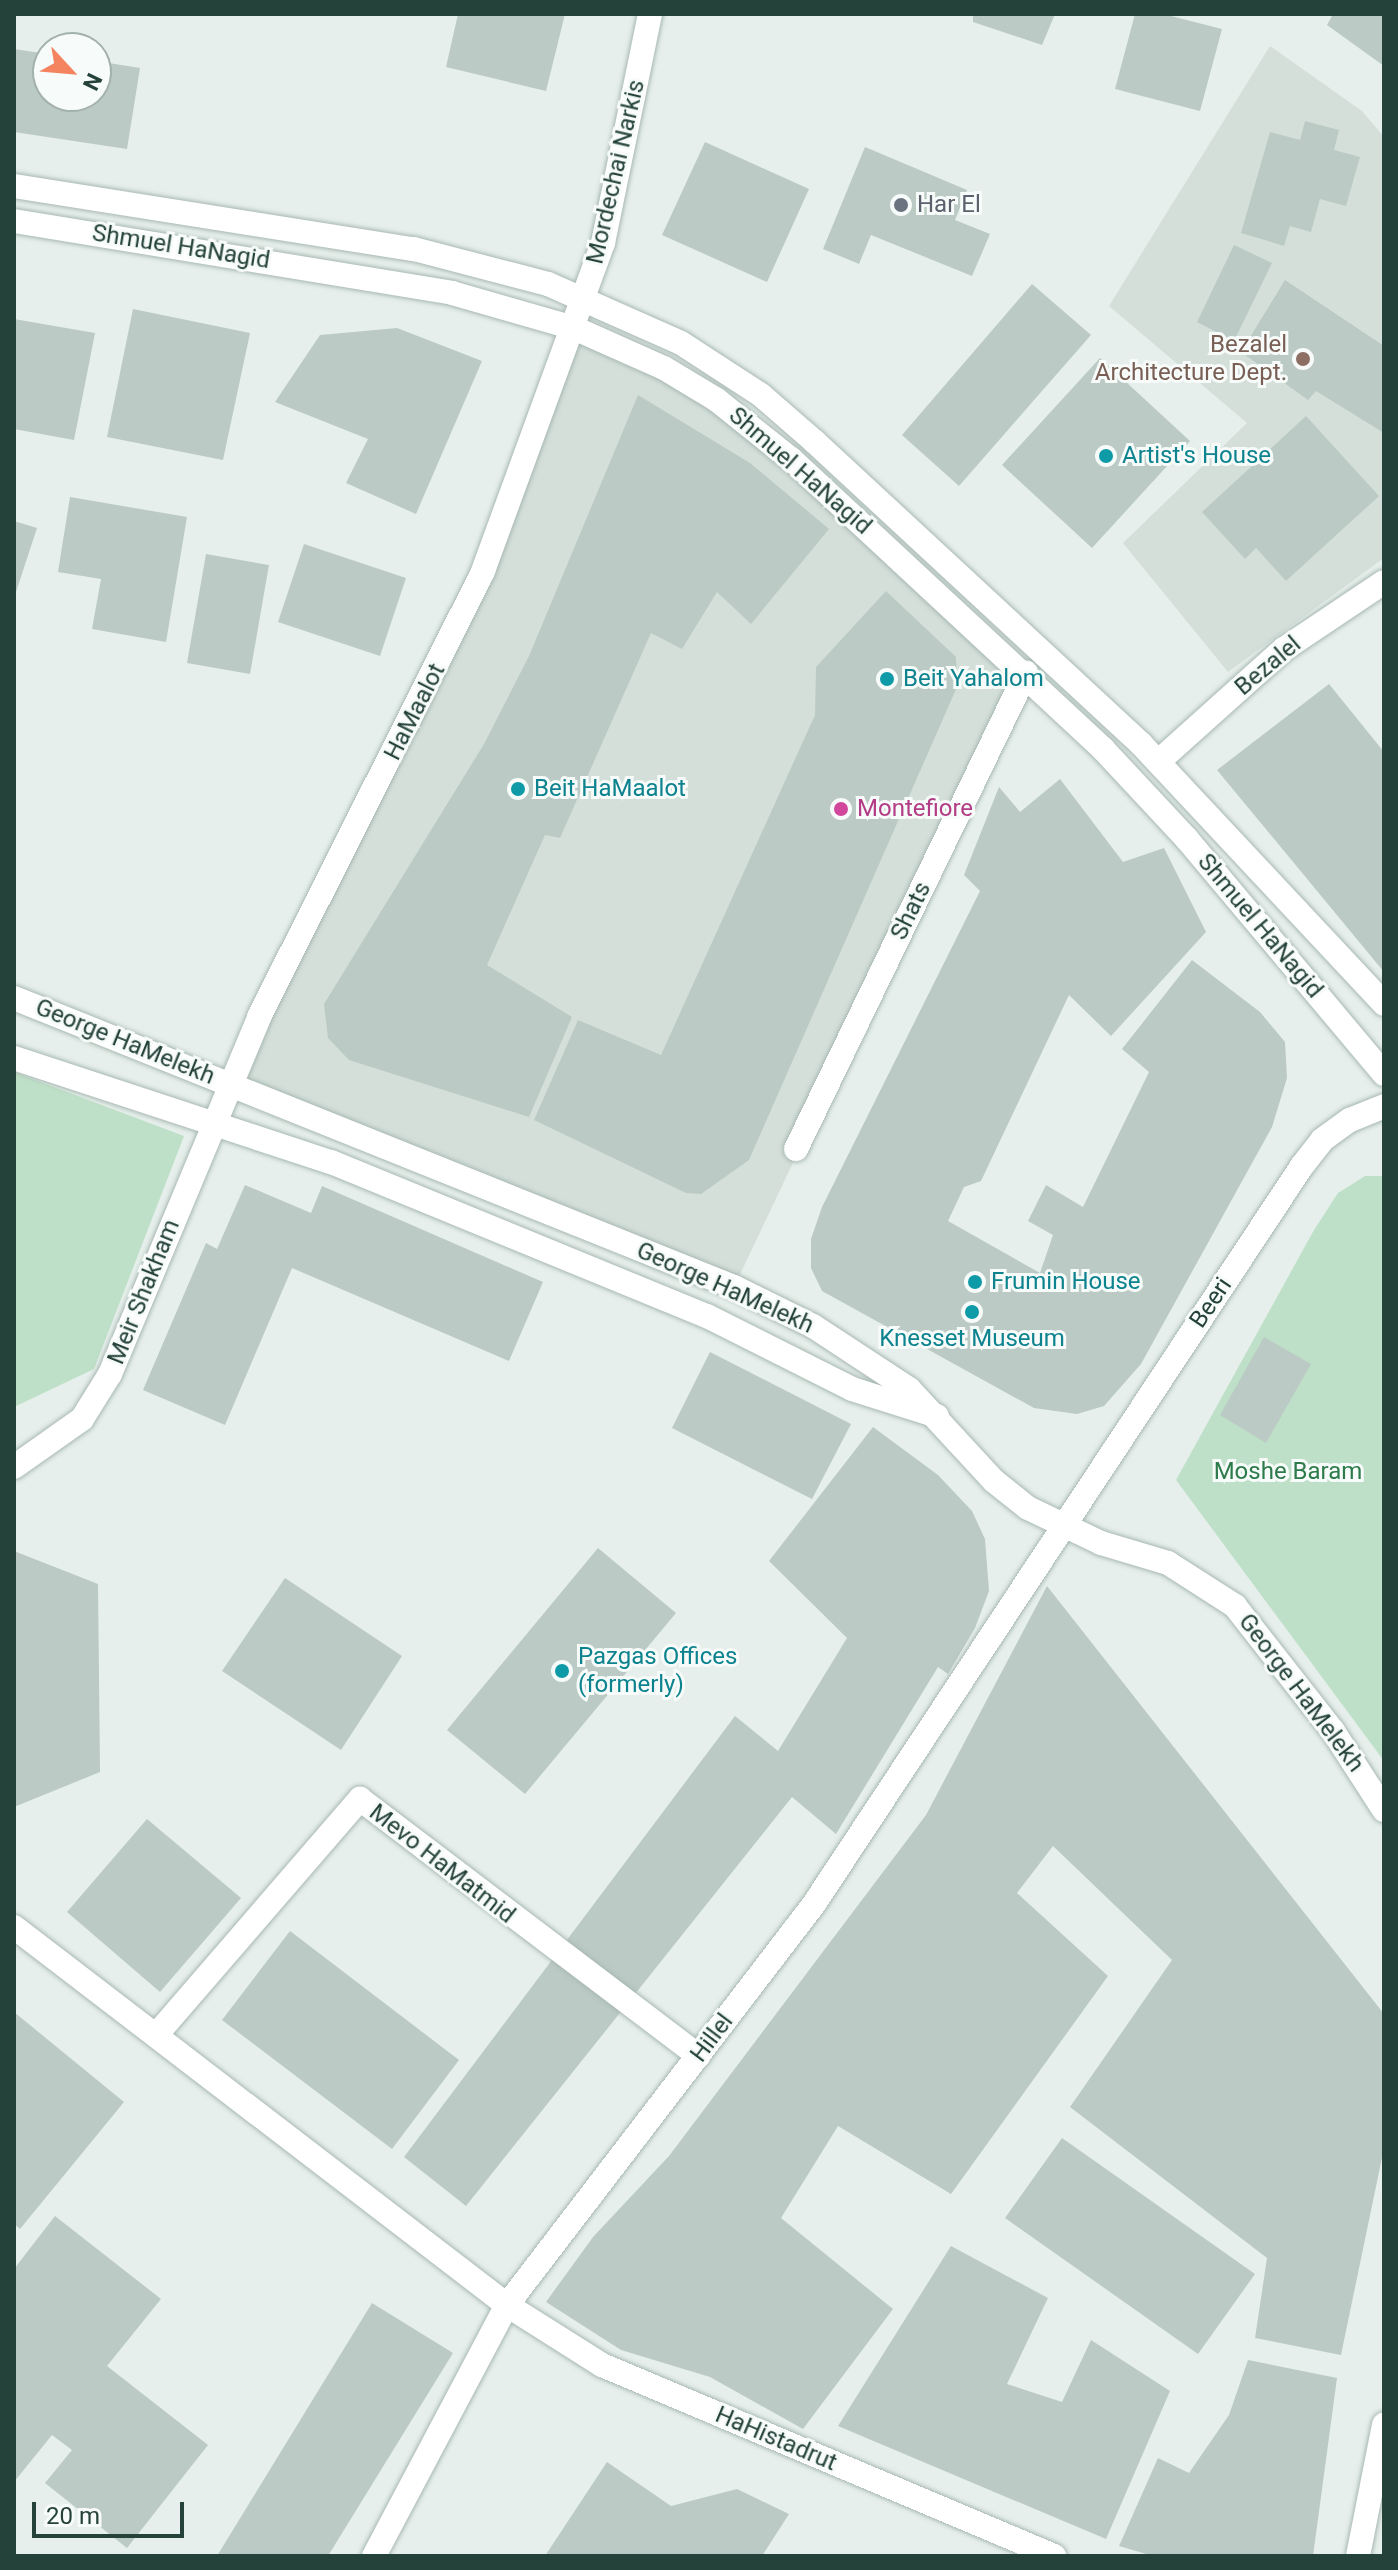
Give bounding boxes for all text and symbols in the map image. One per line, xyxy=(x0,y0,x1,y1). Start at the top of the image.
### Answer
north arrow xyxy=(32,32,112,112)
text: N xyxy=(78,69,107,94)
street label: Mordechai Narkis xyxy=(581,77,651,267)
place label: Har El xyxy=(917,191,981,219)
marker: Har El xyxy=(892,196,910,214)
street label: Shmuel HaNagid xyxy=(90,219,272,275)
place label: Bezalel Architecture Dept. xyxy=(1095,331,1287,387)
marker: Bezalel Architecture Dept. xyxy=(1294,350,1312,368)
street label: Shmuel HaNagid xyxy=(723,401,877,541)
place label: Artist's House xyxy=(1122,442,1271,470)
marker: Artist's House xyxy=(1097,447,1115,465)
street label: Bezalel xyxy=(1229,630,1307,702)
street label: HaMaalot xyxy=(378,659,452,765)
place label: Beit Yahalom xyxy=(903,665,1044,693)
marker: Beit Yahalom xyxy=(878,670,896,688)
place label: Beit HaMaalot xyxy=(534,775,686,803)
marker: Beit HaMaalot xyxy=(509,780,527,798)
place label: Montefiore xyxy=(857,795,973,823)
marker: Montefiore xyxy=(832,800,850,818)
street label: Shmuel HaNagid xyxy=(1191,848,1329,1004)
street label: Shats xyxy=(885,877,937,945)
street label: George HaMelekh xyxy=(31,993,219,1091)
street label: Meir Shakham xyxy=(102,1215,186,1369)
street label: George HaMelekh xyxy=(632,1236,818,1340)
place label: Frumin House xyxy=(991,1268,1141,1296)
street label: Beeri xyxy=(1184,1272,1238,1334)
marker: Frumin House xyxy=(966,1273,984,1291)
marker: Knesset Museum xyxy=(963,1303,981,1321)
place label: Knesset Museum xyxy=(879,1325,1065,1353)
park label: Moshe Baram xyxy=(1214,1458,1362,1486)
street label: George HaMelekh xyxy=(1232,1608,1370,1778)
place label: Pazgas Offices (formerly) xyxy=(578,1643,737,1699)
marker: Pazgas Offices (formerly) xyxy=(553,1662,571,1680)
street label: Mevo HaMatmid xyxy=(363,1798,521,1930)
street label: Hillel xyxy=(684,2008,740,2068)
street label: HaHistadrut xyxy=(711,2401,841,2477)
scale bar xyxy=(36,2486,188,2536)
text: 20 m xyxy=(46,2502,100,2530)

